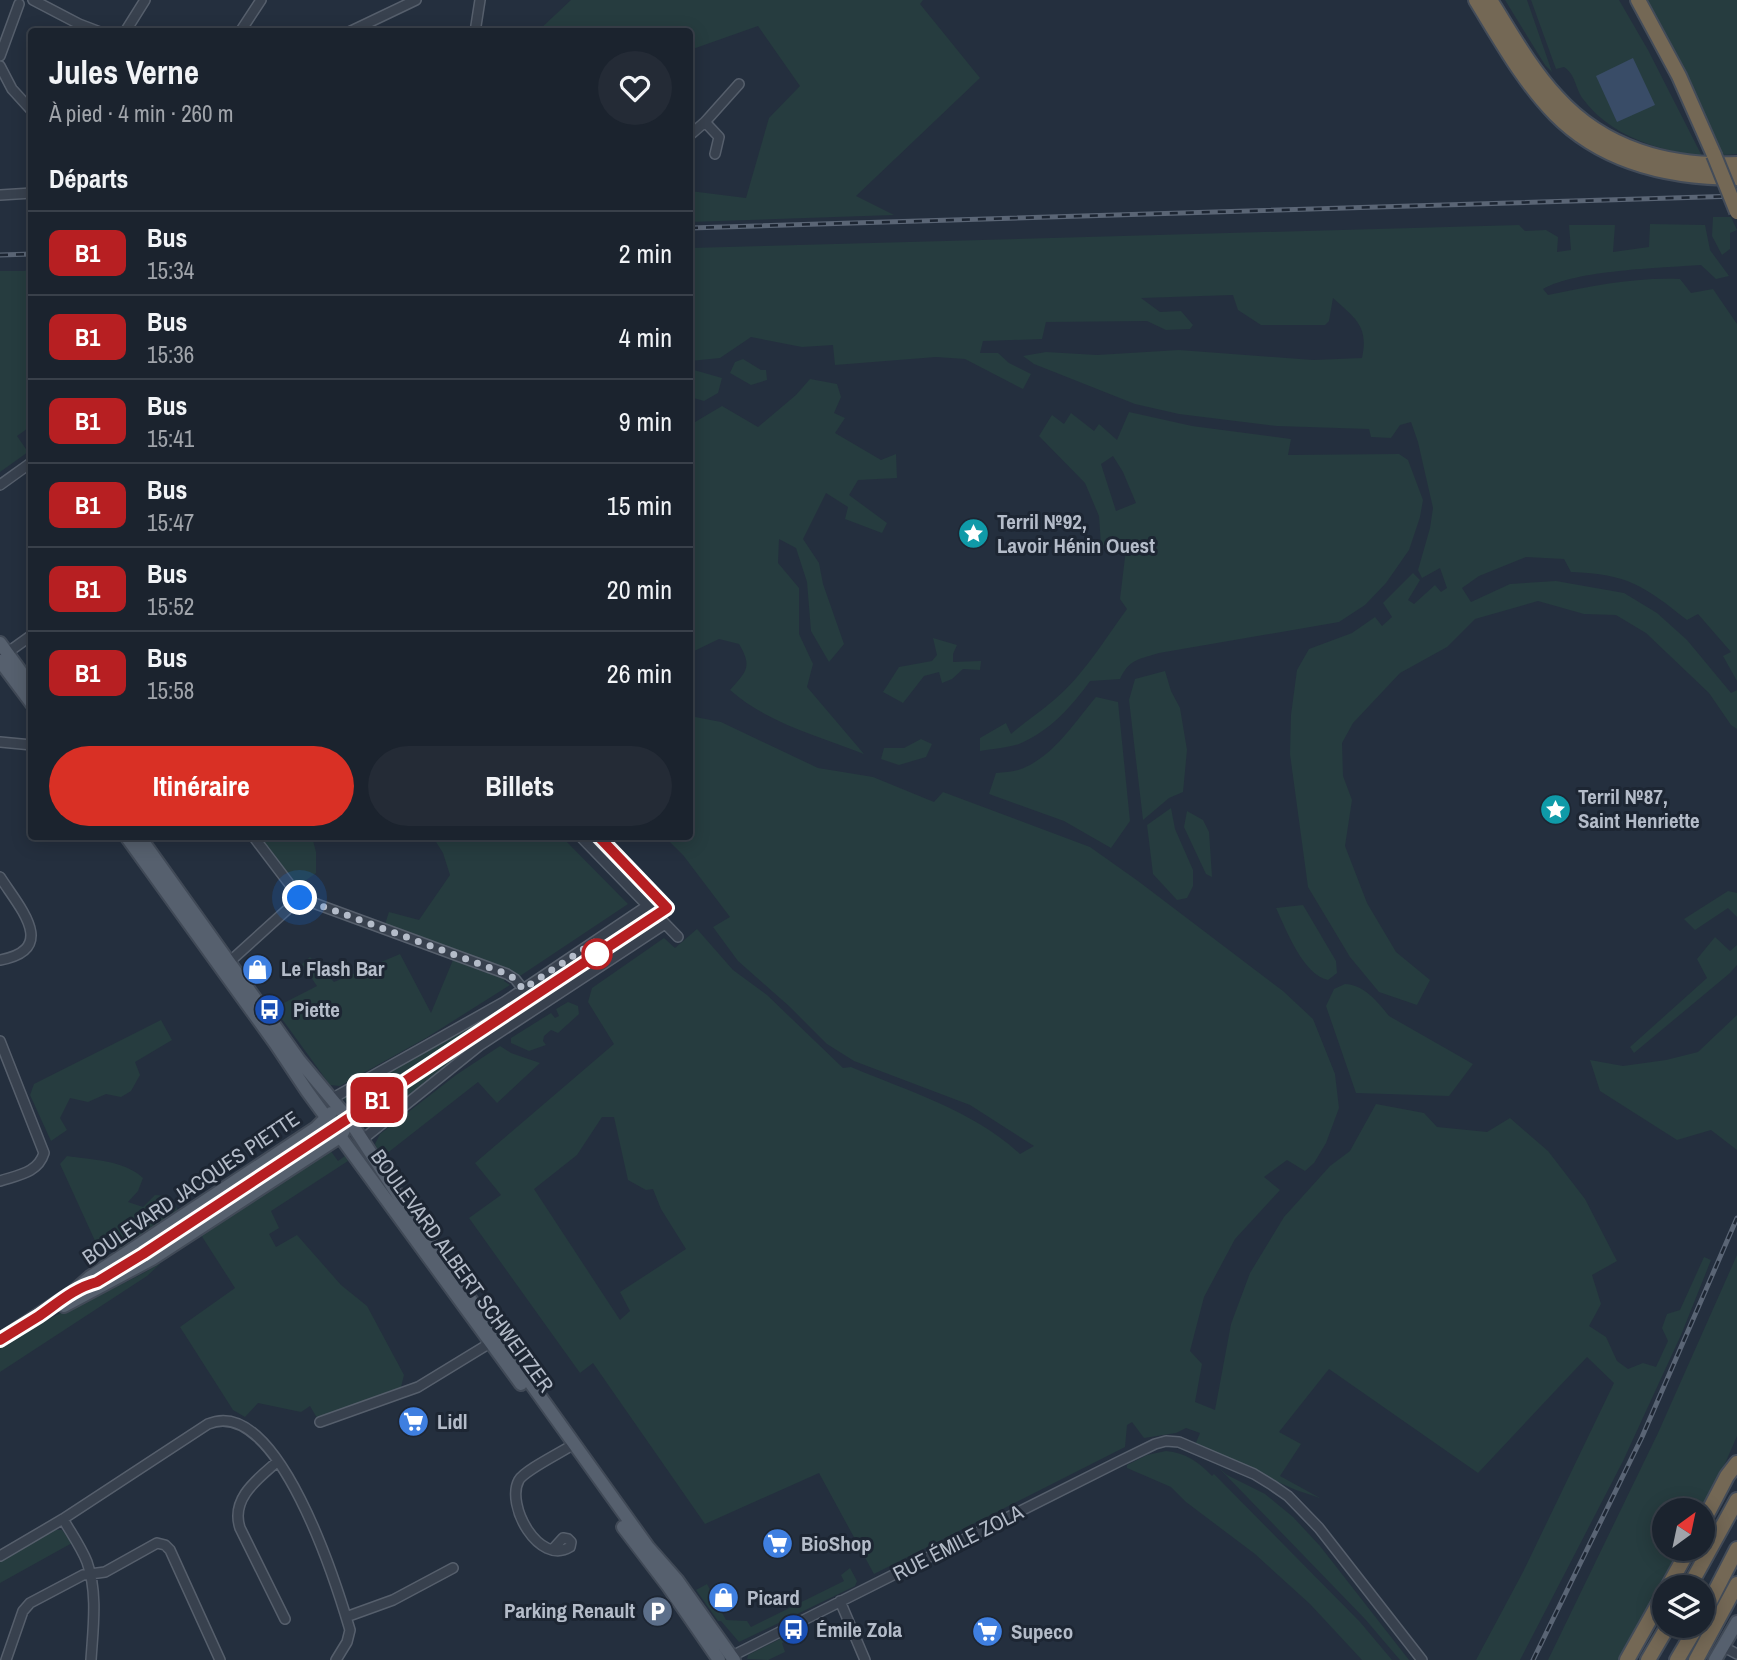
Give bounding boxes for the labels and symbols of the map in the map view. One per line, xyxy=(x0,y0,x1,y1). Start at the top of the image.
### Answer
place label: Terril №92, Lavoir Hénin Ouest xyxy=(997,507,1155,560)
place icon: Terril №92, Lavoir Hénin Ouest xyxy=(957,517,991,551)
place label: Terril №87, Saint Henriette xyxy=(1578,782,1700,835)
place icon: Terril №87, Saint Henriette xyxy=(1538,792,1572,826)
your location xyxy=(282,880,317,915)
unlabelled marker xyxy=(582,939,612,969)
shop icon: Le Flash Bar xyxy=(241,952,275,986)
place label: Le Flash Bar xyxy=(281,954,385,983)
bus stop icon: Piette xyxy=(253,993,287,1027)
place label: Piette xyxy=(293,995,340,1024)
line badge: B1 xyxy=(346,1077,408,1123)
street label: BOULEVARD JACQUES PIETTE xyxy=(76,1104,305,1271)
street label: BOULEVARD ALBERT SCHWEITZER xyxy=(364,1143,560,1398)
supermarket icon: Lidl xyxy=(397,1405,431,1439)
place label: Lidl xyxy=(437,1407,468,1436)
street label: RUE ÉMILE ZOLA xyxy=(888,1497,1028,1588)
north arrow xyxy=(1652,1498,1715,1561)
supermarket icon: BioShop xyxy=(761,1527,795,1561)
place label: BioShop xyxy=(801,1529,872,1558)
shop icon: Picard xyxy=(707,1581,741,1615)
place label: Picard xyxy=(747,1583,800,1612)
parking icon: Parking Renault xyxy=(641,1594,675,1628)
place label: Parking Renault xyxy=(504,1596,635,1625)
bus stop icon: Émile Zola xyxy=(776,1613,810,1647)
place label: Émile Zola xyxy=(816,1615,903,1644)
supermarket icon: Supeco xyxy=(971,1615,1005,1649)
place label: Supeco xyxy=(1011,1617,1073,1646)

